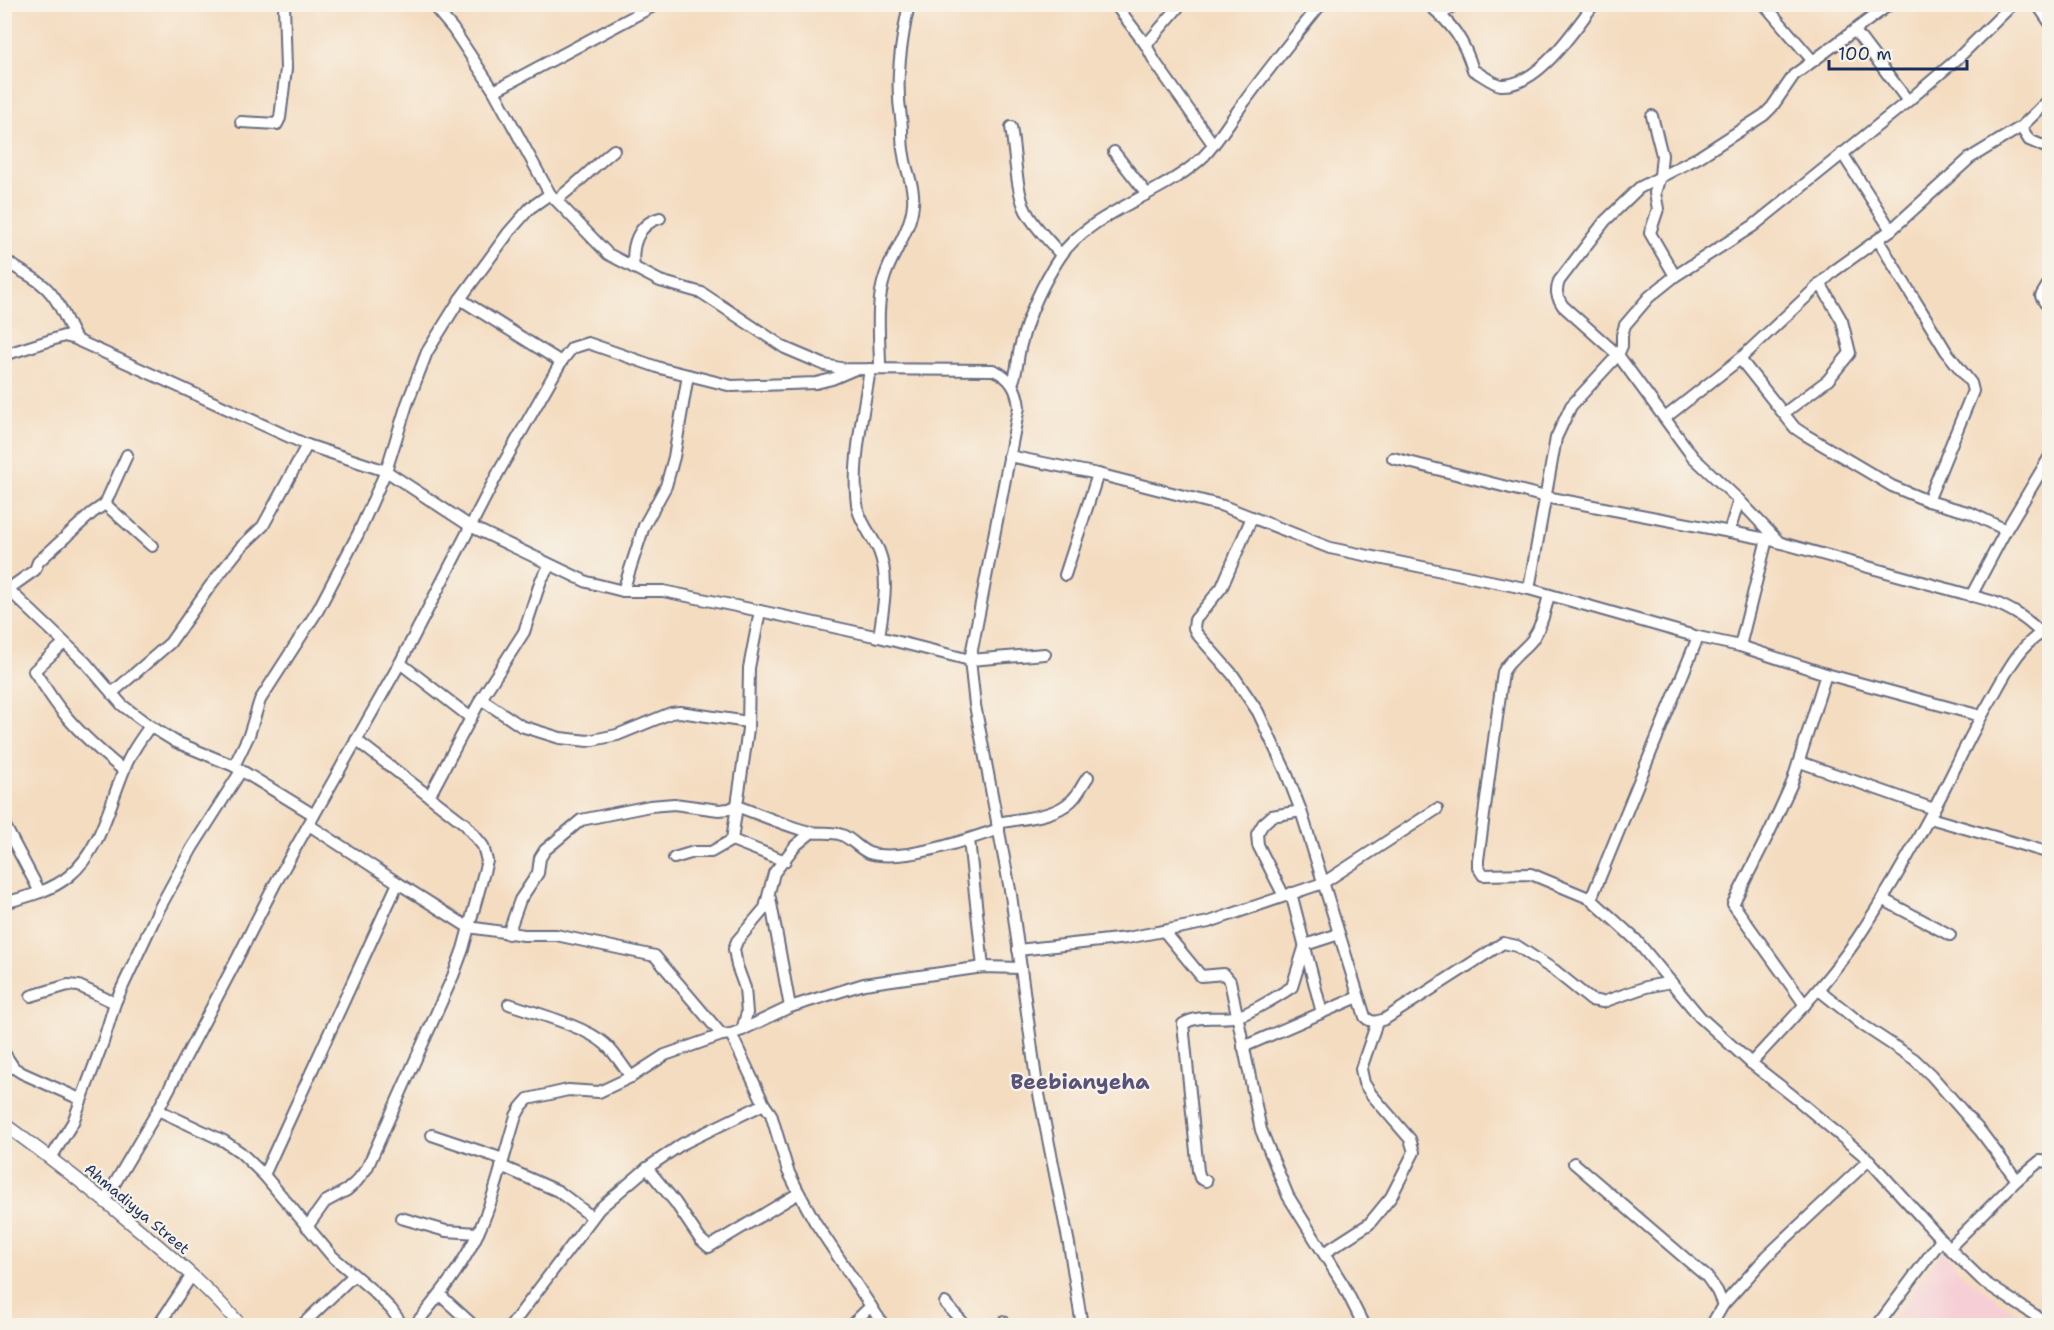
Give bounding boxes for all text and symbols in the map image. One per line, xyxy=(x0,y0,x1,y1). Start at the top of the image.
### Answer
scale bar xyxy=(1829,33,1967,71)
text: 100 m xyxy=(1838,42,1892,66)
district label: Beebianyeha xyxy=(1010,1068,1150,1096)
street label: Ahmadiyya Street xyxy=(80,1159,194,1259)

